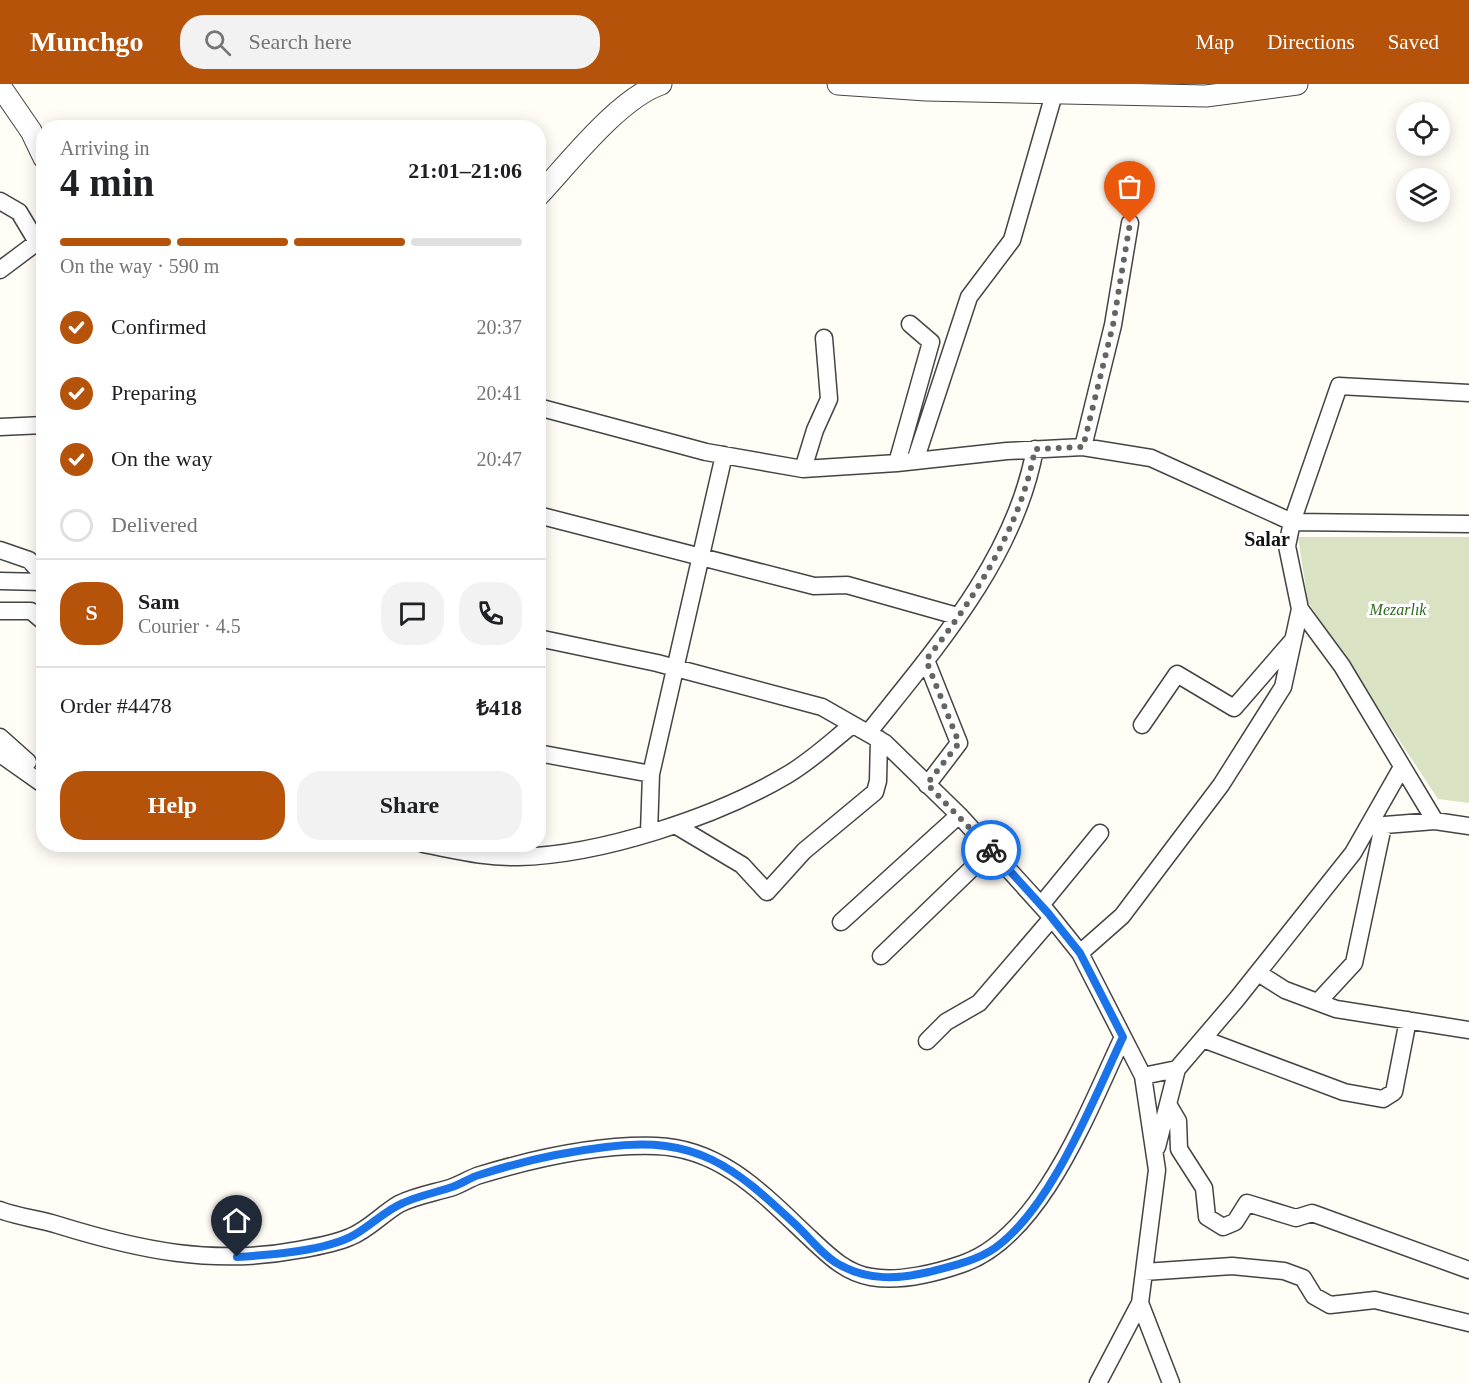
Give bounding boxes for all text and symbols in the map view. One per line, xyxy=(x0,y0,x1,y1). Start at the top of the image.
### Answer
search box xyxy=(180,15,600,69)
text: Munchgo xyxy=(30,26,144,57)
icon: search xyxy=(201,26,234,59)
text: Search here xyxy=(249,29,352,54)
text: Map xyxy=(1196,30,1234,54)
text: Directions xyxy=(1267,30,1355,54)
text: Saved xyxy=(1388,30,1439,54)
map controls xyxy=(1396,102,1450,222)
button: locate xyxy=(1396,102,1450,156)
text: Arriving in xyxy=(60,137,149,159)
text: 21:01–21:06 xyxy=(408,158,522,183)
text: 4 min xyxy=(60,161,154,204)
pin xyxy=(1104,161,1155,223)
button: layers xyxy=(1396,168,1450,222)
icon: bag xyxy=(1113,170,1146,203)
text: On the way · 590 m xyxy=(60,255,219,277)
icon: check xyxy=(60,311,93,344)
text: Confirmed xyxy=(111,314,206,339)
text: 20:37 xyxy=(476,316,522,338)
icon: check xyxy=(60,377,93,410)
text: Preparing xyxy=(111,380,197,405)
text: 20:41 xyxy=(476,382,522,404)
icon: check xyxy=(60,443,93,476)
text: On the way xyxy=(111,446,212,471)
text: 20:47 xyxy=(476,448,522,470)
text: Delivered xyxy=(111,512,198,537)
district label: Salar xyxy=(1244,528,1290,550)
button: chat xyxy=(381,582,444,645)
button: phone xyxy=(459,582,522,645)
text: Sam xyxy=(138,589,180,614)
text: S xyxy=(85,600,98,625)
park label: Mezarlık xyxy=(1369,601,1427,618)
text: Courier · 4.5 xyxy=(138,615,241,637)
text: Order #4478 xyxy=(60,693,172,718)
text: ₺418 xyxy=(476,695,522,720)
button: Help xyxy=(60,771,285,840)
button: Share xyxy=(297,771,522,840)
courier xyxy=(961,820,1021,880)
icon: bike xyxy=(975,834,1008,867)
pin xyxy=(211,1195,262,1257)
icon: home xyxy=(220,1204,253,1237)

